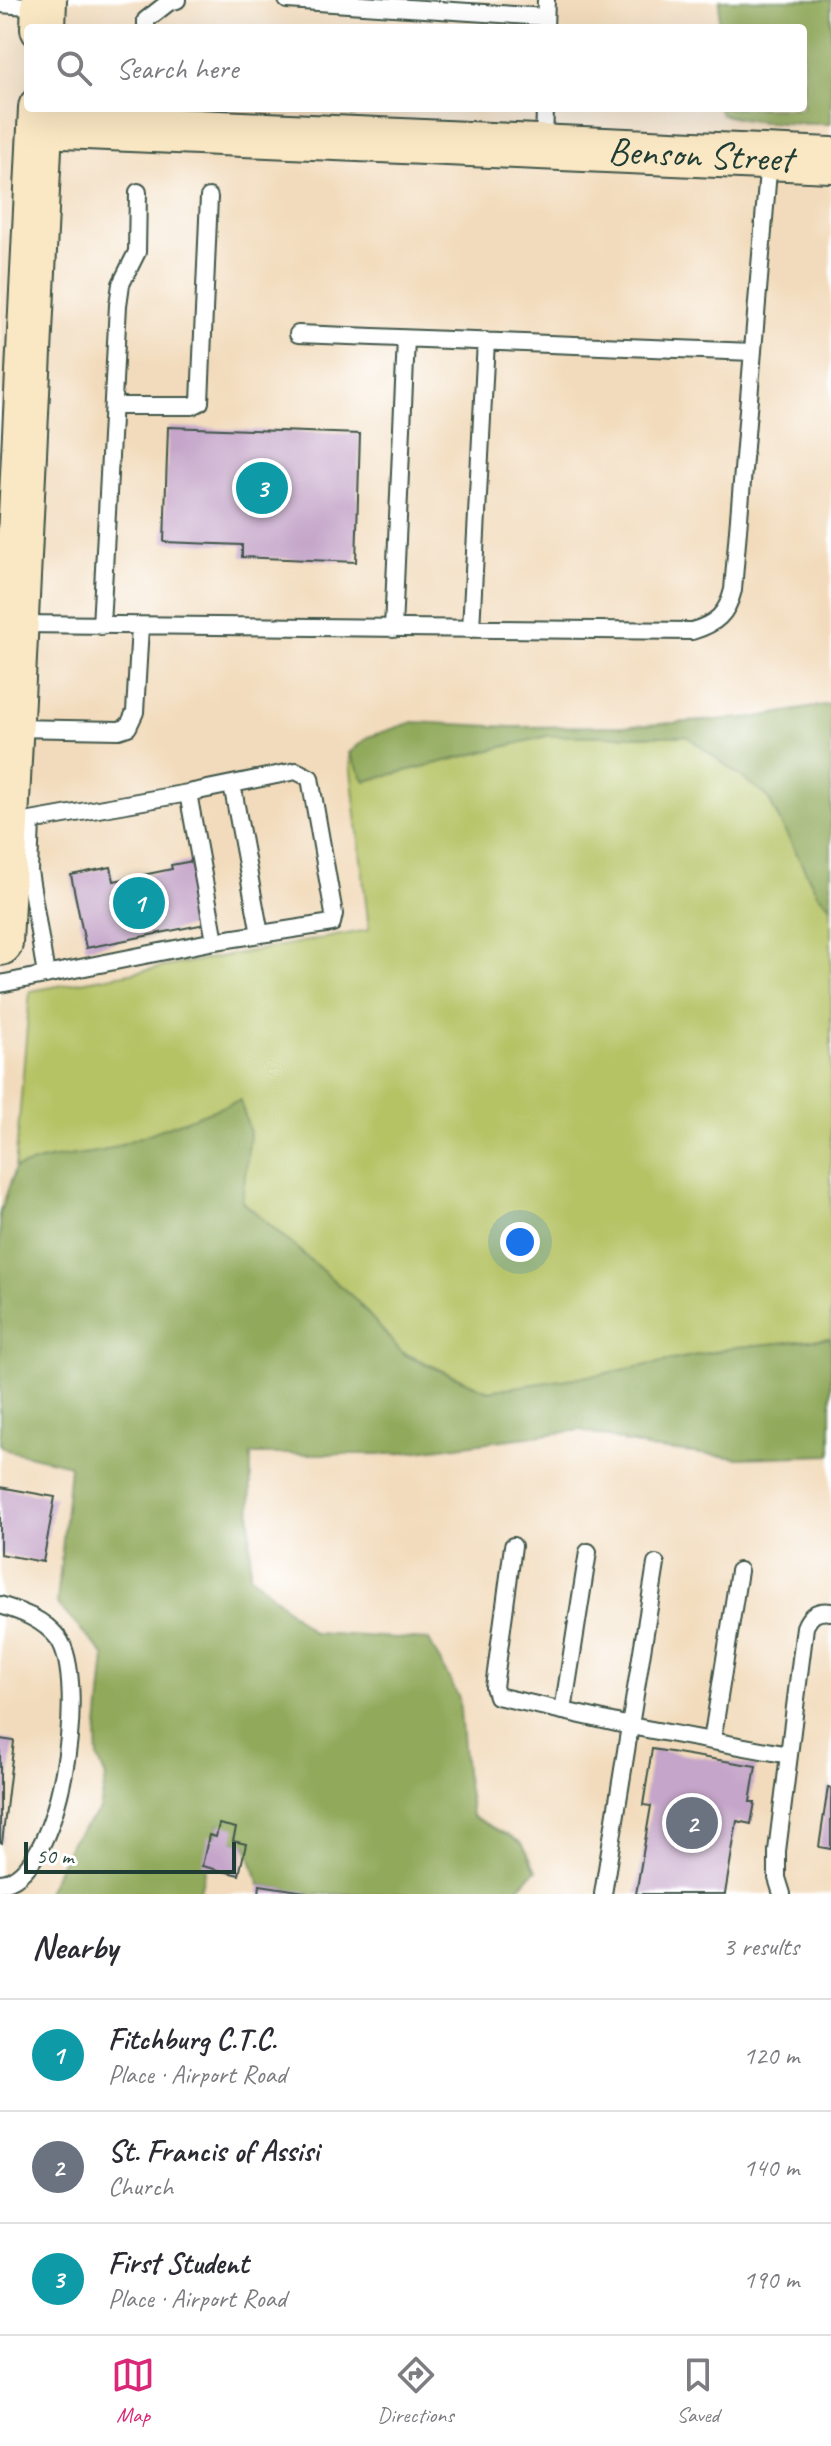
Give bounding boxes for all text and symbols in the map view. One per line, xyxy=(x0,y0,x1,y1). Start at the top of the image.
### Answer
search box xyxy=(24,24,807,112)
icon: search xyxy=(52,46,96,90)
text: Search here xyxy=(116,49,238,87)
street label: Benson Street xyxy=(607,127,799,183)
pin: 3 xyxy=(236,458,288,518)
pin: 1 xyxy=(113,873,165,933)
your location xyxy=(500,1222,540,1262)
pin: 2 xyxy=(666,1793,718,1853)
scale bar xyxy=(24,1838,236,1874)
text: 50 m xyxy=(36,1842,73,1870)
text: Nearby xyxy=(32,1925,118,1968)
text: 3 results xyxy=(723,1930,799,1963)
text: Fitchburg C.T.C. xyxy=(108,2020,276,2058)
text: 1 xyxy=(52,2039,64,2072)
text: 120 m xyxy=(743,2039,799,2072)
text: Place · Airport Road xyxy=(108,2058,286,2091)
text: St. Francis of Assisi xyxy=(108,2132,319,2170)
text: 2 xyxy=(52,2151,64,2184)
text: 140 m xyxy=(743,2151,799,2184)
text: Church xyxy=(108,2170,173,2203)
text: First Student xyxy=(108,2244,248,2282)
text: 3 xyxy=(52,2263,64,2296)
text: 190 m xyxy=(743,2263,799,2296)
text: Place · Airport Road xyxy=(108,2282,286,2315)
tab: Map xyxy=(111,2353,155,2429)
tab: Directions xyxy=(377,2353,454,2429)
tab: Saved xyxy=(676,2353,720,2429)

